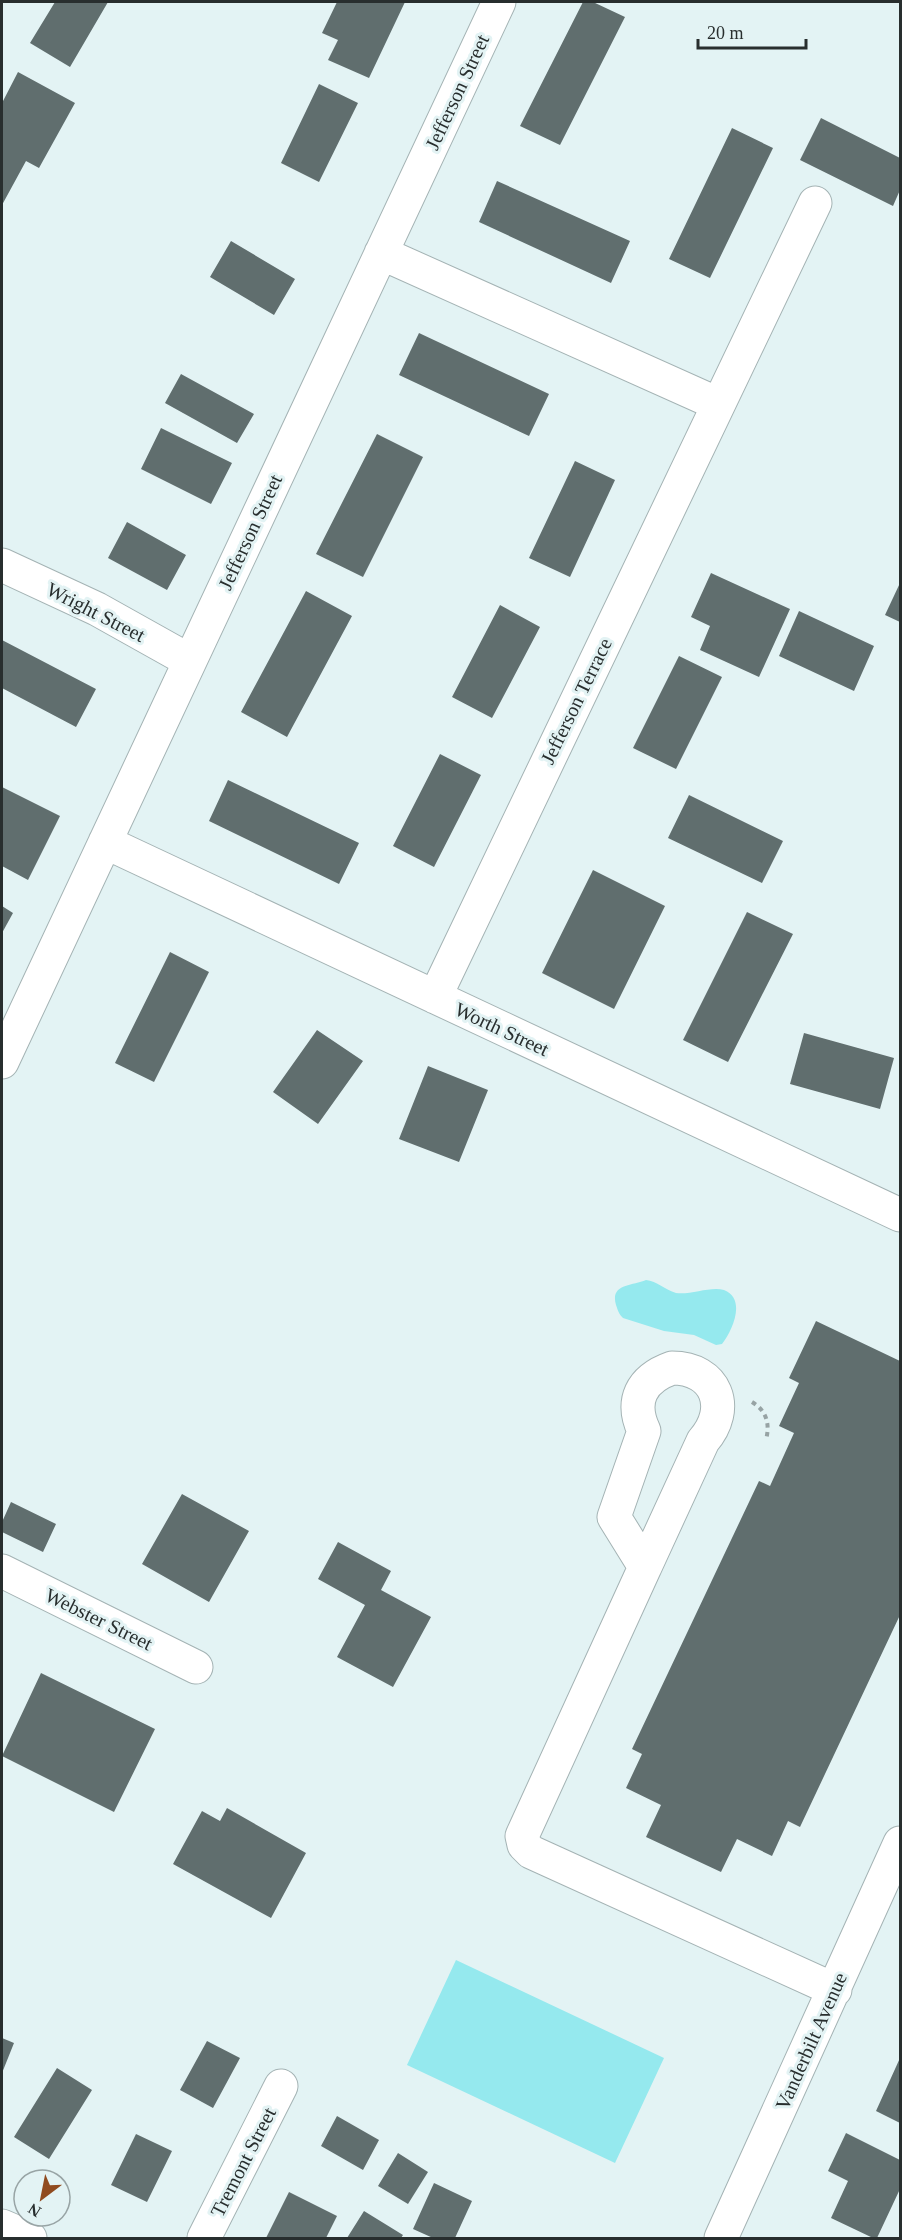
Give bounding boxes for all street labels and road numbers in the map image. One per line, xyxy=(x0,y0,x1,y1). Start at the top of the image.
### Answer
street label: Jefferson Street xyxy=(421,30,493,153)
street label: Jefferson Street xyxy=(214,470,286,593)
street label: Wright Street xyxy=(43,578,149,647)
street label: Jefferson Terrace xyxy=(536,634,616,767)
street label: Worth Street xyxy=(452,998,553,1061)
street label: Webster Street xyxy=(42,1584,157,1655)
street label: Vanderbilt Avenue xyxy=(771,1969,851,2113)
street label: Tremont Street xyxy=(206,2103,280,2220)

